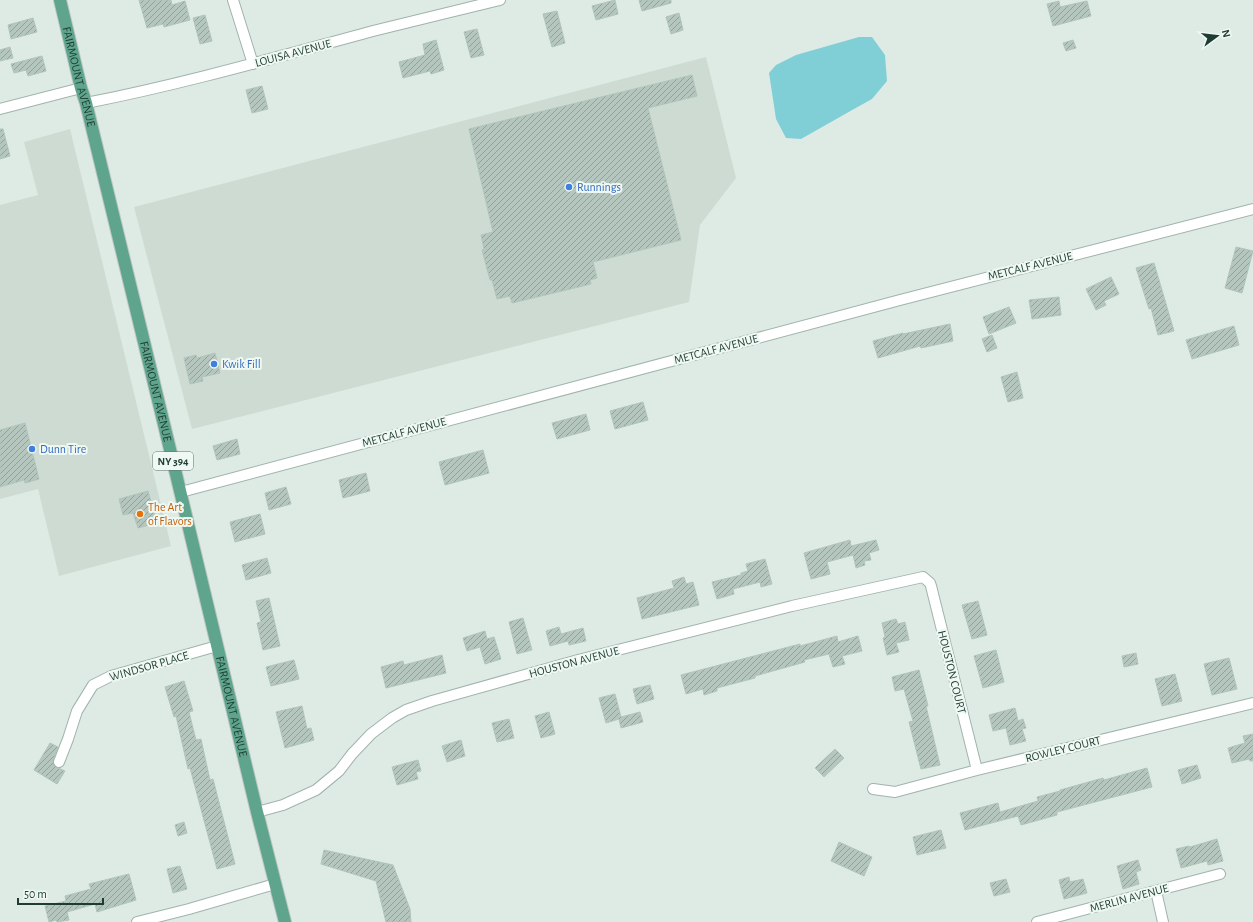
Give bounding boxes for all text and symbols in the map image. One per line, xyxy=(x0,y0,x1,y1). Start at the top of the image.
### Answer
north arrow xyxy=(1197,16,1237,56)
street label: FAIRMOUNT AVENUE xyxy=(61,25,98,128)
text: N xyxy=(1220,28,1232,39)
street label: LOUISA AVENUE xyxy=(254,37,333,69)
place label: Runnings xyxy=(577,181,621,193)
marker: Runnings xyxy=(564,182,574,192)
street label: METCALF AVENUE xyxy=(986,250,1074,282)
street label: METCALF AVENUE xyxy=(673,332,760,366)
street label: FAIRMOUNT AVENUE xyxy=(138,340,174,443)
place label: Kwik Fill xyxy=(222,358,261,370)
marker: Kwik Fill xyxy=(209,359,219,369)
street label: METCALF AVENUE xyxy=(361,415,448,449)
place label: Dunn Tire xyxy=(40,443,86,455)
marker: Dunn Tire xyxy=(27,444,37,454)
road number: NY 394 xyxy=(153,452,193,470)
place label: The Art of Flavors xyxy=(148,501,192,527)
marker: The Art of Flavors xyxy=(135,509,145,519)
street label: HOUSTON COURT xyxy=(936,629,968,715)
street label: HOUSTON AVENUE xyxy=(528,644,620,680)
street label: WINDSOR PLACE xyxy=(108,649,190,683)
street label: FAIRMOUNT AVENUE xyxy=(214,655,250,758)
street label: ROWLEY COURT xyxy=(1024,734,1102,764)
scale bar xyxy=(18,880,103,906)
street label: MERLIN AVENUE xyxy=(1088,882,1170,914)
text: 50 m xyxy=(24,888,47,900)

